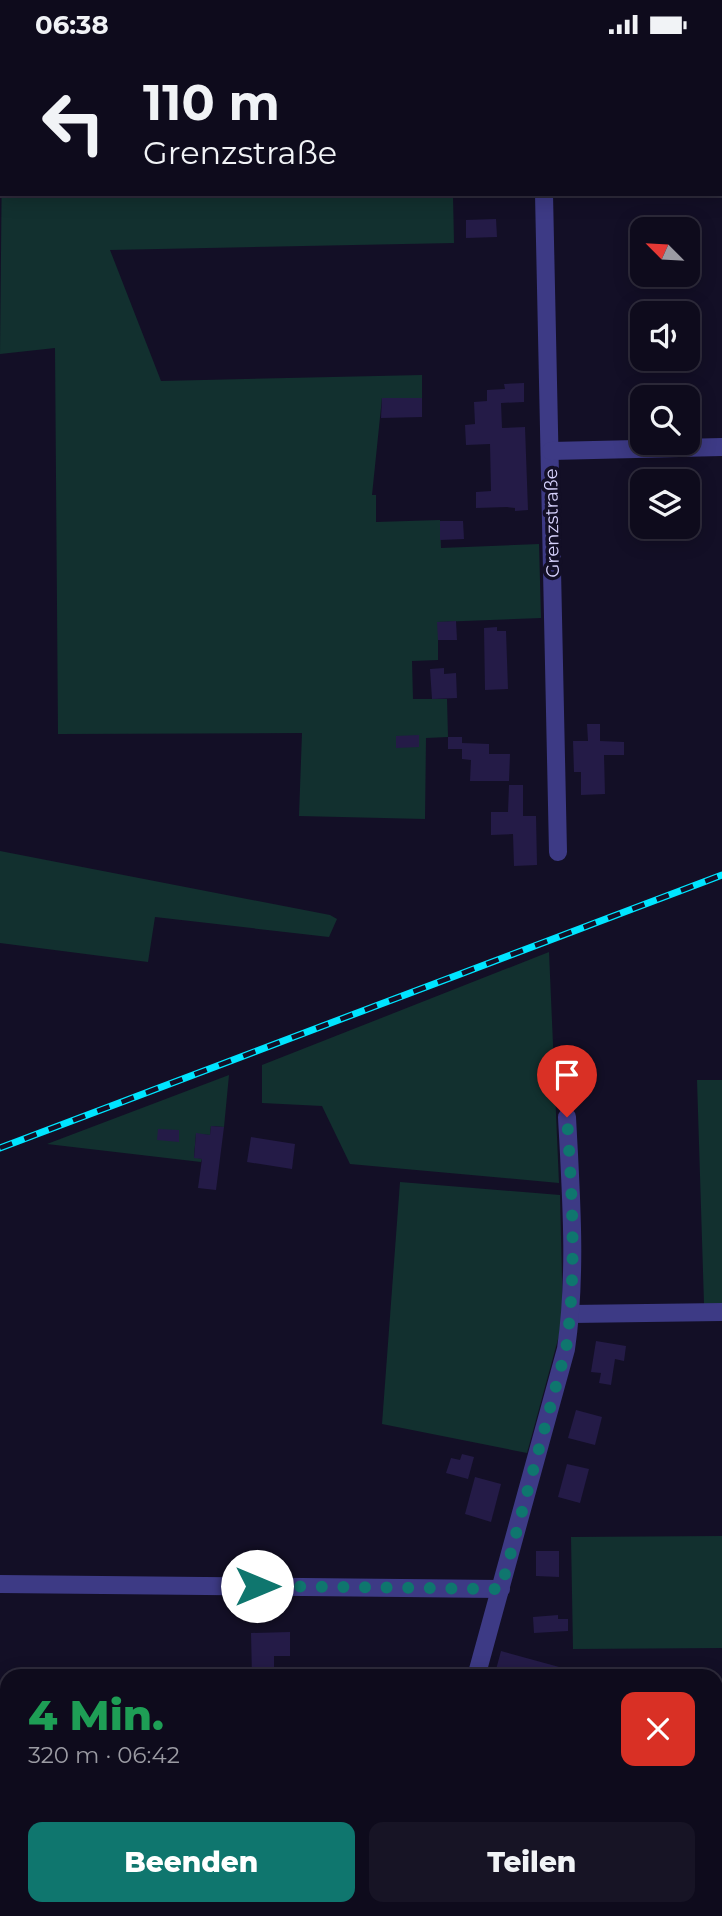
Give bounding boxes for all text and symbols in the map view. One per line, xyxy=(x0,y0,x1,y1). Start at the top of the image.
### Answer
text: 06:38 xyxy=(35,9,109,41)
text: 110 m xyxy=(143,73,280,132)
icon: left xyxy=(28,77,119,168)
text: Grenzstraße xyxy=(143,133,337,172)
north arrow xyxy=(630,217,700,287)
map controls xyxy=(630,217,700,539)
button: sound xyxy=(630,301,700,371)
button: search xyxy=(630,385,700,455)
street label: Grenzstraße xyxy=(540,468,564,578)
button: layers xyxy=(630,469,700,539)
pin xyxy=(537,1045,597,1117)
icon: arrive xyxy=(548,1056,586,1094)
position arrow xyxy=(220,1549,294,1623)
text: 4 Min. xyxy=(28,1689,164,1741)
button: close xyxy=(621,1692,695,1766)
text: 320 m · 06:42 xyxy=(28,1741,180,1769)
button: Beenden xyxy=(28,1822,355,1902)
button: Teilen xyxy=(369,1822,695,1902)

